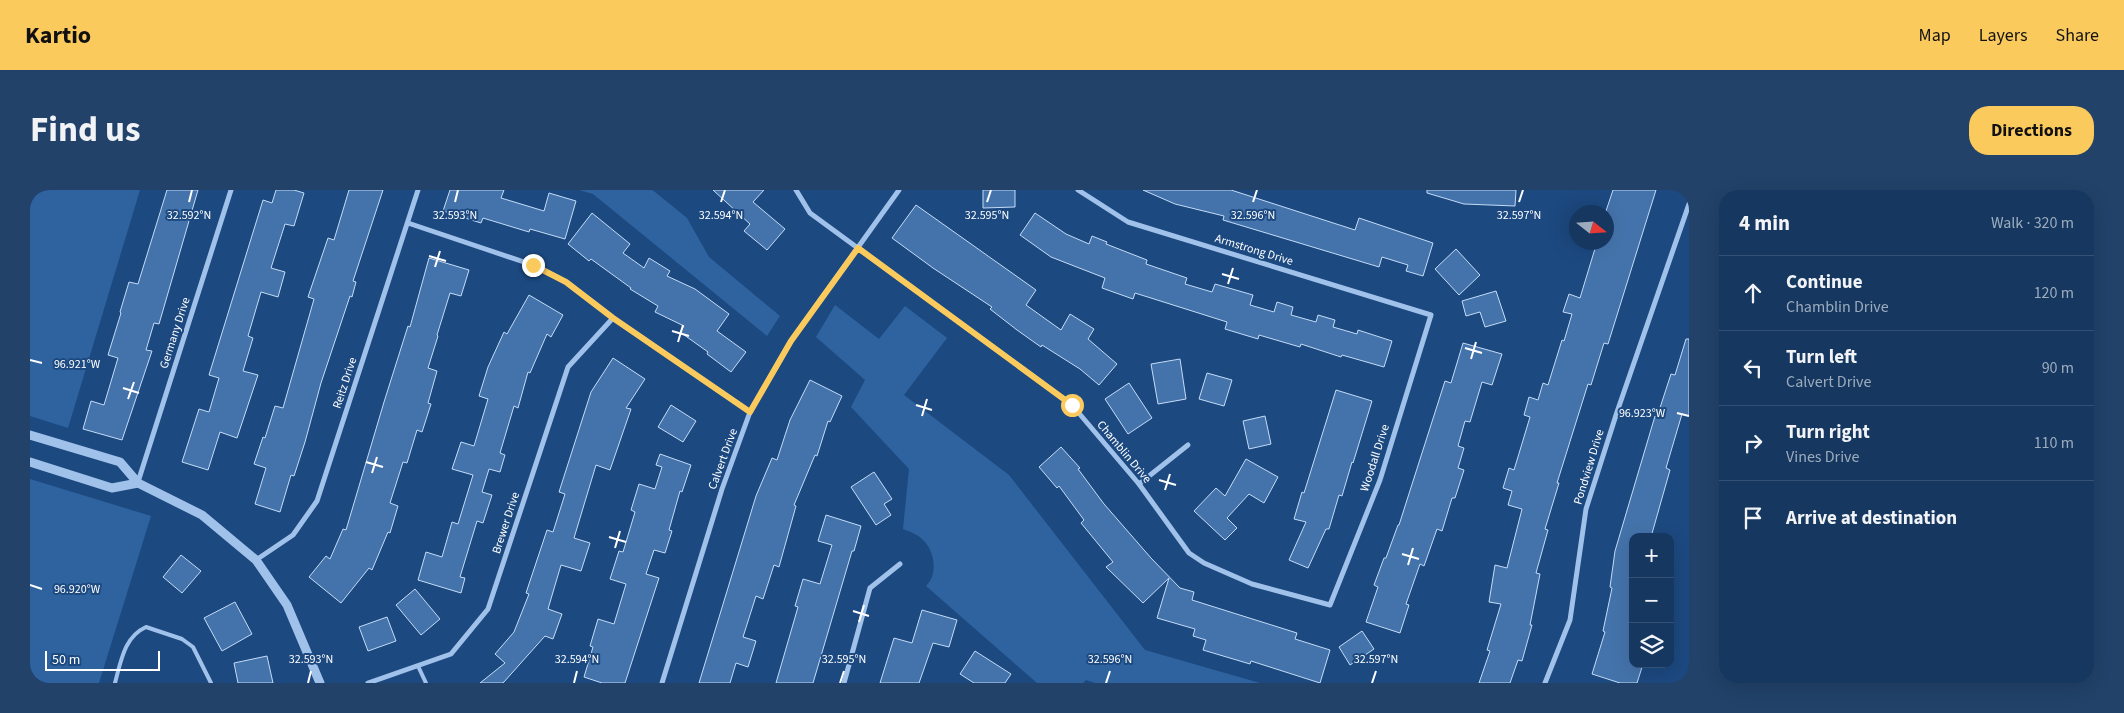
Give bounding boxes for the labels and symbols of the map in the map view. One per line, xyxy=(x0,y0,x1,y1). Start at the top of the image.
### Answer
north arrow xyxy=(1569,205,1614,250)
text: 32.592°N xyxy=(167,207,211,224)
text: 32.593°N xyxy=(433,207,477,224)
text: 32.594°N xyxy=(699,207,743,224)
text: 32.595°N xyxy=(965,207,1009,224)
text: 32.596°N xyxy=(1231,207,1275,224)
text: 32.597°N xyxy=(1497,207,1541,224)
street label: Armstrong Drive xyxy=(1213,230,1295,270)
route end xyxy=(522,254,545,277)
street label: Germany Drive xyxy=(155,295,195,371)
street label: Reitz Drive xyxy=(329,355,361,411)
text: 96.921°W xyxy=(54,356,101,373)
route start xyxy=(1061,394,1084,417)
text: 96.923°W xyxy=(1619,405,1666,422)
street label: Chamblin Drive xyxy=(1093,417,1155,487)
street label: Woodall Drive xyxy=(1356,422,1394,494)
street label: Calvert Drive xyxy=(704,426,742,492)
street label: Pondview Drive xyxy=(1569,427,1609,507)
street label: Brewer Drive xyxy=(488,490,524,556)
text: 96.920°W xyxy=(54,581,101,598)
scale bar xyxy=(45,648,160,671)
text: 32.593°N xyxy=(289,651,333,668)
text: 32.594°N xyxy=(555,651,599,668)
text: 32.595°N xyxy=(822,651,866,668)
text: 32.596°N xyxy=(1088,651,1132,668)
text: 32.597°N xyxy=(1354,651,1398,668)

